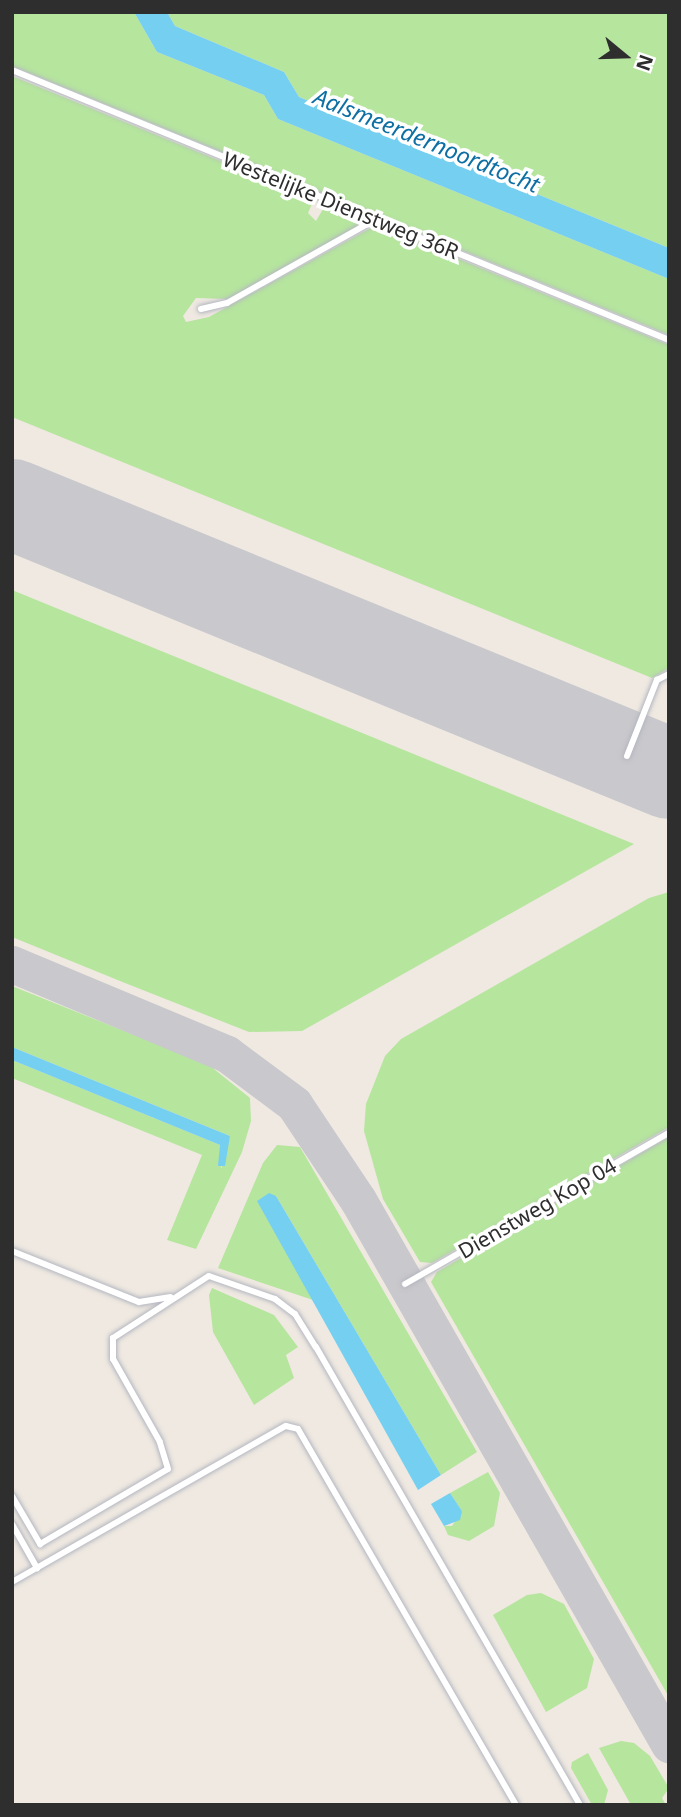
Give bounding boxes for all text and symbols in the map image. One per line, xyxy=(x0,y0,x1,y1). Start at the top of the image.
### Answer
north arrow xyxy=(590,21,660,91)
text: N xyxy=(630,51,660,74)
water label: Aalsmeerdernoordtocht xyxy=(310,82,544,198)
street label: Westelijke Dienstweg 36R xyxy=(219,146,463,264)
street label: Dienstweg Kop 04 xyxy=(454,1153,620,1263)

